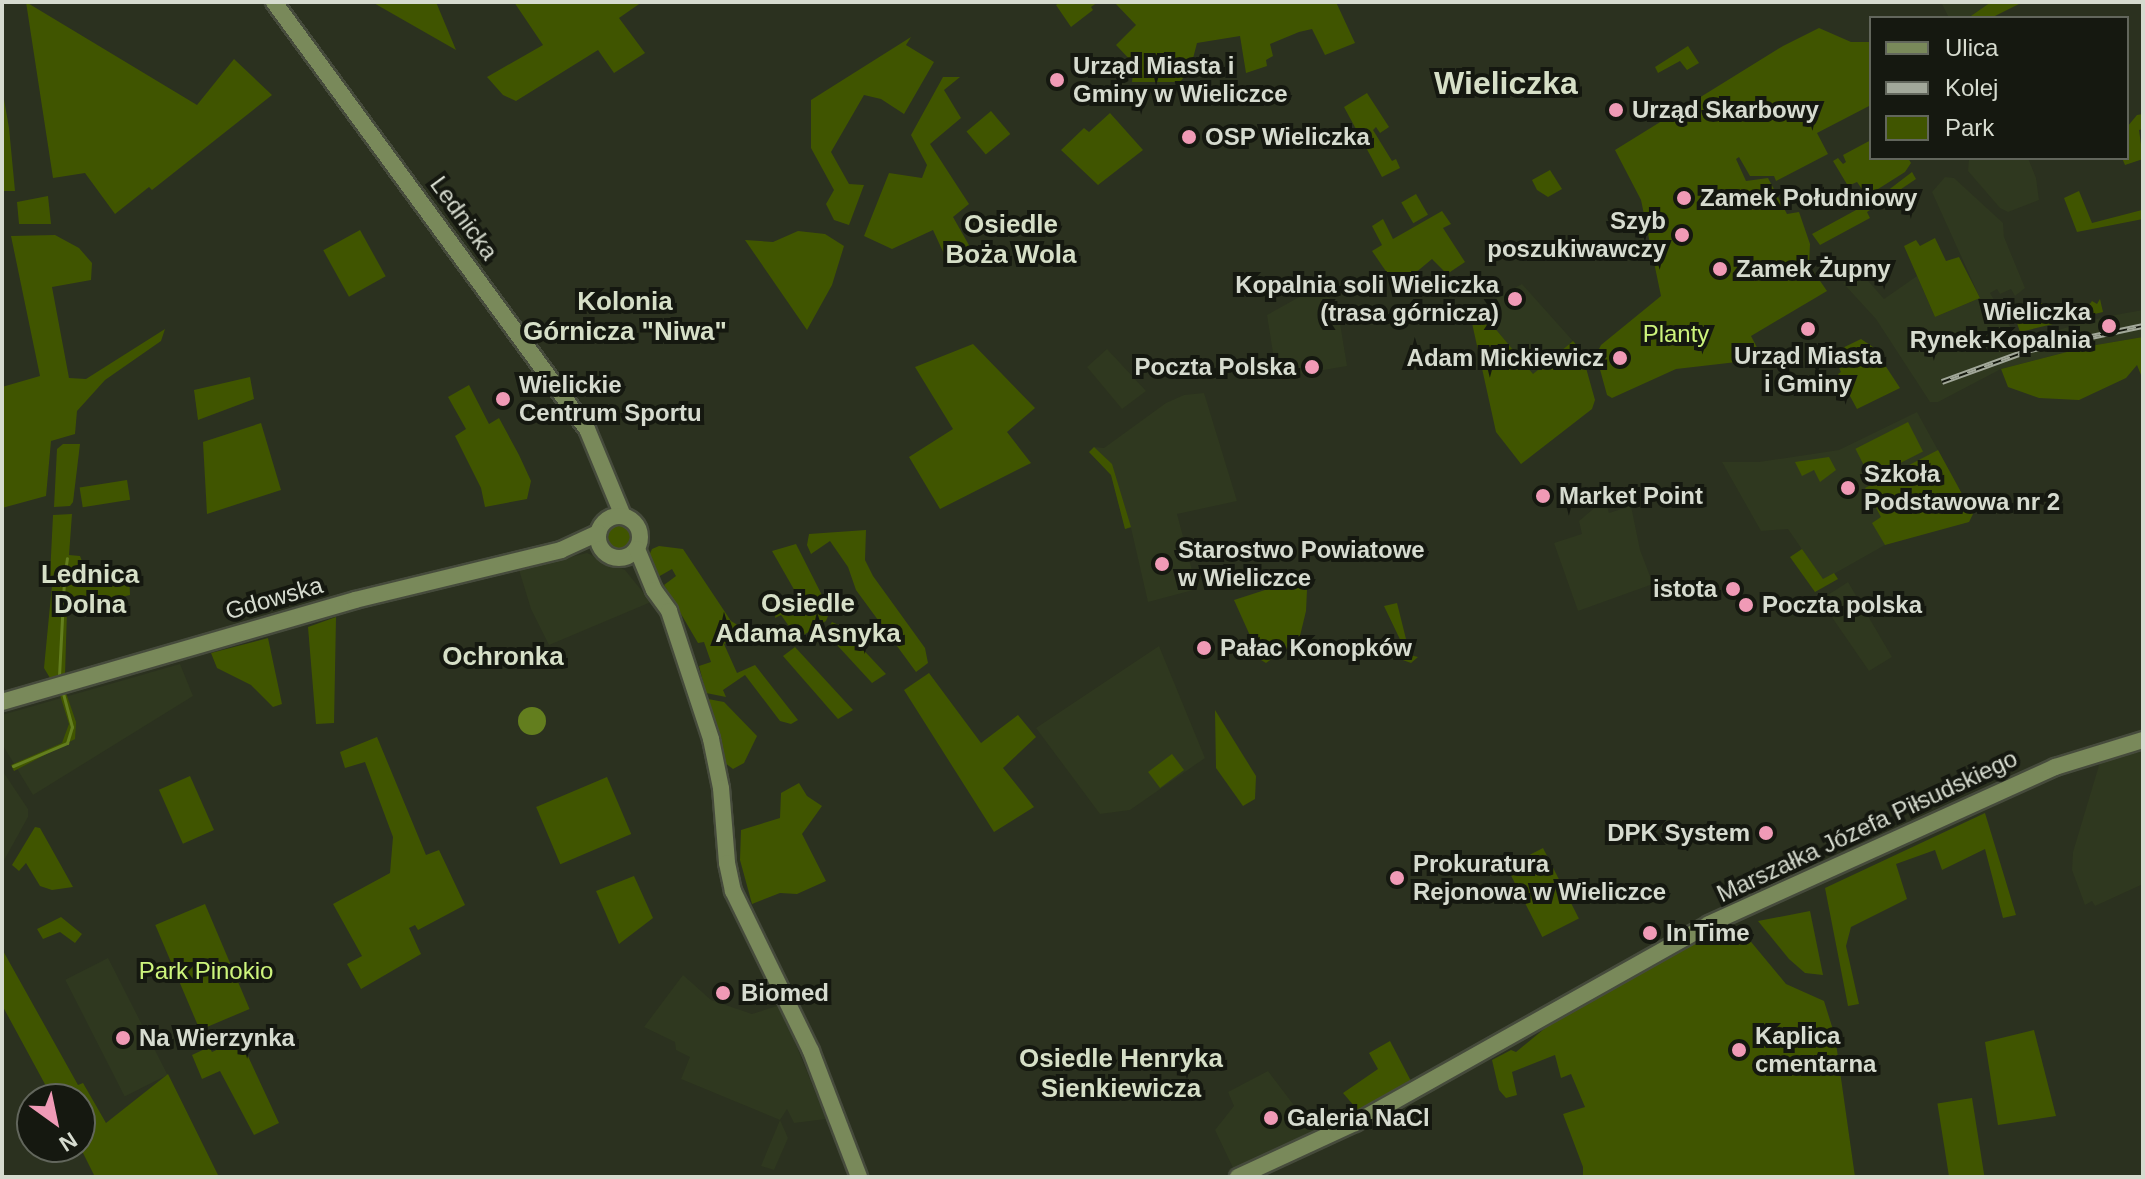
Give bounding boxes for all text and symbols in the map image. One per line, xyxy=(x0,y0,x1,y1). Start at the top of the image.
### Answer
legend xyxy=(1869,16,2129,160)
text: Ulica xyxy=(1945,34,1998,61)
place label: Urząd Miasta i Gminy w Wieliczce xyxy=(1073,52,1288,108)
district label: Wieliczka xyxy=(1434,64,1578,102)
marker: Urząd Miasta i Gminy w Wieliczce xyxy=(1048,71,1066,89)
text: Kolej xyxy=(1945,74,1998,101)
place label: Urząd Skarbowy xyxy=(1632,96,1819,124)
marker: Urząd Skarbowy xyxy=(1607,101,1625,119)
text: Park xyxy=(1945,114,1994,141)
place label: OSP Wieliczka xyxy=(1205,123,1370,151)
marker: OSP Wieliczka xyxy=(1180,128,1198,146)
street label: Lednicka xyxy=(424,171,504,265)
place label: Zamek Południowy xyxy=(1700,184,1917,212)
marker: Zamek Południowy xyxy=(1675,189,1693,207)
place label: Szyb poszukiwawczy xyxy=(1487,207,1666,263)
district label: Osiedle Boża Wola xyxy=(946,209,1076,270)
marker: Szyb poszukiwawczy xyxy=(1673,226,1691,244)
place label: Zamek Żupny xyxy=(1736,255,1891,283)
marker: Zamek Żupny xyxy=(1711,260,1729,278)
place label: Kopalnia soli Wieliczka (trasa górnicza) xyxy=(1235,271,1499,327)
district label: Kolonia Górnicza "Niwa" xyxy=(523,286,727,348)
marker: Kopalnia soli Wieliczka (trasa górnicza) xyxy=(1506,290,1524,308)
place label: Wieliczka Rynek-Kopalnia xyxy=(1910,298,2091,354)
marker: Wieliczka Rynek-Kopalnia xyxy=(2098,315,2120,337)
park label: Planty xyxy=(1643,320,1709,348)
marker: Urząd Miasta i Gminy xyxy=(1799,320,1817,338)
place label: Urząd Miasta i Gminy xyxy=(1734,342,1882,398)
place label: Adam Mickiewicz xyxy=(1407,344,1604,372)
marker: Adam Mickiewicz xyxy=(1611,349,1629,367)
place label: Poczta Polska xyxy=(1135,353,1296,381)
marker: Poczta Polska xyxy=(1303,358,1321,376)
place label: Wielickie Centrum Sportu xyxy=(519,371,702,427)
marker: Wielickie Centrum Sportu xyxy=(494,390,512,408)
place label: Szkoła Podstawowa nr 2 xyxy=(1864,460,2060,516)
marker: Szkoła Podstawowa nr 2 xyxy=(1839,479,1857,497)
place label: Market Point xyxy=(1559,482,1703,510)
marker: Market Point xyxy=(1534,487,1552,505)
place label: Starostwo Powiatowe w Wieliczce xyxy=(1178,536,1425,592)
marker: Starostwo Powiatowe w Wieliczce xyxy=(1153,555,1171,573)
district label: Lednica Dolna xyxy=(41,559,139,620)
street label: Gdowska xyxy=(222,570,326,626)
place label: istota xyxy=(1653,575,1717,603)
marker: istota xyxy=(1724,580,1742,598)
district label: Osiedle Adama Asnyka xyxy=(715,588,901,650)
place label: Poczta polska xyxy=(1762,591,1922,619)
marker: Poczta polska xyxy=(1737,596,1755,614)
place label: Pałac Konopków xyxy=(1220,634,1412,662)
marker: Pałac Konopków xyxy=(1195,639,1213,657)
district label: Ochronka xyxy=(442,641,564,673)
street label: Marszałka Józefa Piłsudskiego xyxy=(1712,744,2022,908)
place label: DPK System xyxy=(1607,819,1750,847)
marker: DPK System xyxy=(1757,824,1775,842)
place label: Prokuratura Rejonowa w Wieliczce xyxy=(1413,850,1666,906)
marker: Prokuratura Rejonowa w Wieliczce xyxy=(1388,869,1406,887)
place label: In Time xyxy=(1666,919,1750,947)
marker: In Time xyxy=(1641,924,1659,942)
park label: Park Pinokio xyxy=(139,957,273,985)
place label: Biomed xyxy=(741,979,829,1007)
marker: Biomed xyxy=(712,982,734,1004)
place label: Kaplica cmentarna xyxy=(1755,1022,1876,1078)
place label: Na Wierzynka xyxy=(139,1024,295,1052)
marker: Na Wierzynka xyxy=(114,1029,132,1047)
marker: Kaplica cmentarna xyxy=(1730,1041,1748,1059)
district label: Osiedle Henryka Sienkiewicza xyxy=(1019,1043,1223,1104)
north arrow xyxy=(16,1083,96,1163)
place label: Galeria NaCl xyxy=(1287,1104,1430,1132)
marker: Galeria NaCl xyxy=(1262,1109,1280,1127)
text: N xyxy=(55,1127,82,1157)

